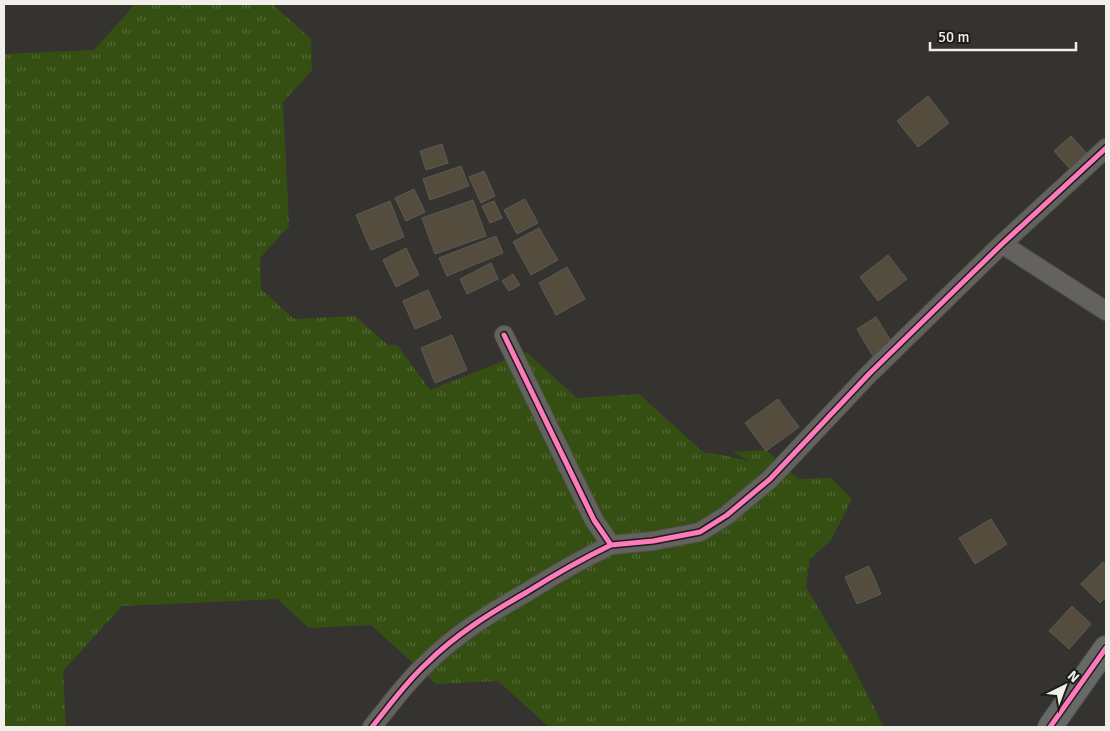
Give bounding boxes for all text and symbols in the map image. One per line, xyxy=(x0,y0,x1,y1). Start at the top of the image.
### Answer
scale bar xyxy=(930,20,1076,52)
text: 50 m xyxy=(938,28,969,46)
north arrow xyxy=(1040,661,1090,711)
text: N xyxy=(1064,667,1083,686)

